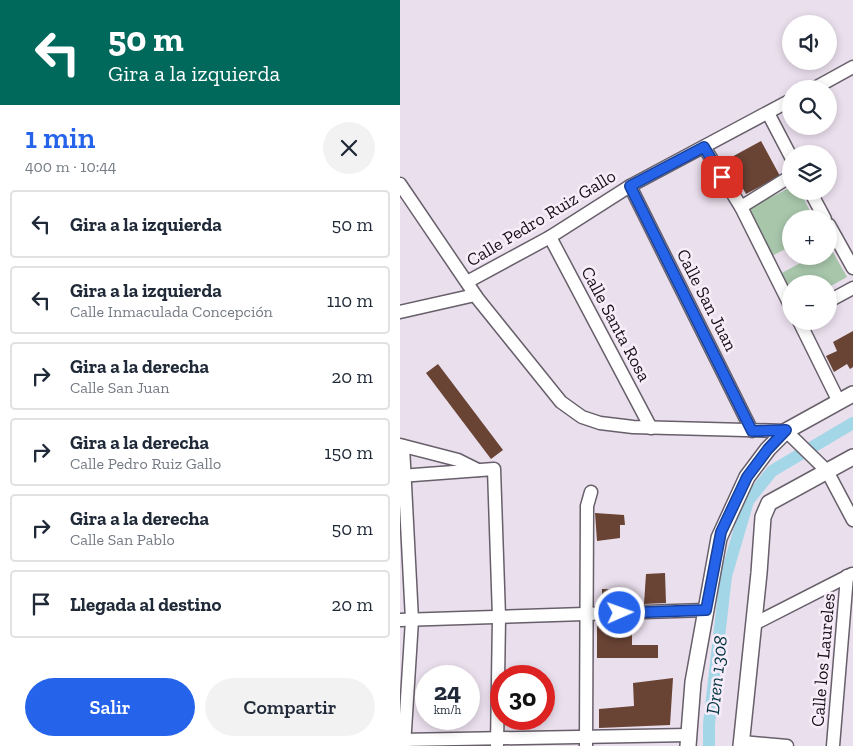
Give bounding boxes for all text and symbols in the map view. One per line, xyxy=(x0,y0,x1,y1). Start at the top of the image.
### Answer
map controls xyxy=(782,15,837,330)
button: sound xyxy=(782,15,837,70)
text: 50 m xyxy=(108,18,184,60)
icon: left xyxy=(25,20,90,85)
text: Gira a la izquierda xyxy=(108,60,280,87)
button: search xyxy=(782,80,837,135)
text: 1 min xyxy=(25,120,95,156)
button: close xyxy=(323,122,375,174)
button: layers xyxy=(782,145,837,200)
pin xyxy=(701,156,743,198)
text: 400 m · 10:44 xyxy=(25,157,116,176)
icon: arrive xyxy=(708,163,736,191)
street label: Calle Pedro Ruiz Gallo xyxy=(462,165,620,271)
icon: left xyxy=(27,210,55,238)
button: + xyxy=(782,210,837,265)
text: Gira a la izquierda xyxy=(70,213,222,236)
text: 50 m xyxy=(332,213,373,236)
street label: Calle San Juan xyxy=(672,245,742,355)
street label: Calle Santa Rosa xyxy=(576,263,656,386)
button: − xyxy=(782,275,837,330)
text: Gira a la izquierda xyxy=(70,279,222,302)
icon: left xyxy=(27,286,55,314)
text: 110 m xyxy=(327,289,373,312)
text: Calle Inmaculada Concepción xyxy=(70,302,273,321)
text: Gira a la derecha xyxy=(70,355,209,378)
icon: right xyxy=(27,362,55,390)
text: 20 m xyxy=(332,365,373,388)
text: Calle San Juan xyxy=(70,378,169,397)
text: Gira a la derecha xyxy=(70,431,209,454)
icon: right xyxy=(27,438,55,466)
text: 150 m xyxy=(324,441,373,464)
text: Calle Pedro Ruiz Gallo xyxy=(70,454,221,473)
text: Gira a la derecha xyxy=(70,507,209,530)
icon: right xyxy=(27,514,55,542)
text: 50 m xyxy=(332,517,373,540)
text: Calle San Pablo xyxy=(70,530,175,549)
position arrow xyxy=(593,586,645,638)
icon: arrive xyxy=(27,590,55,618)
street label: Calle los Laureles xyxy=(806,592,840,728)
text: Llegada al destino xyxy=(70,593,221,616)
text: 20 m xyxy=(332,593,373,616)
water label: Dren 1308 xyxy=(701,634,732,716)
speed limit sign: 30 xyxy=(490,665,555,730)
text: 24 xyxy=(434,676,461,706)
button: Salir xyxy=(25,678,195,736)
button: Compartir xyxy=(205,678,375,736)
text: km/h xyxy=(434,703,461,717)

